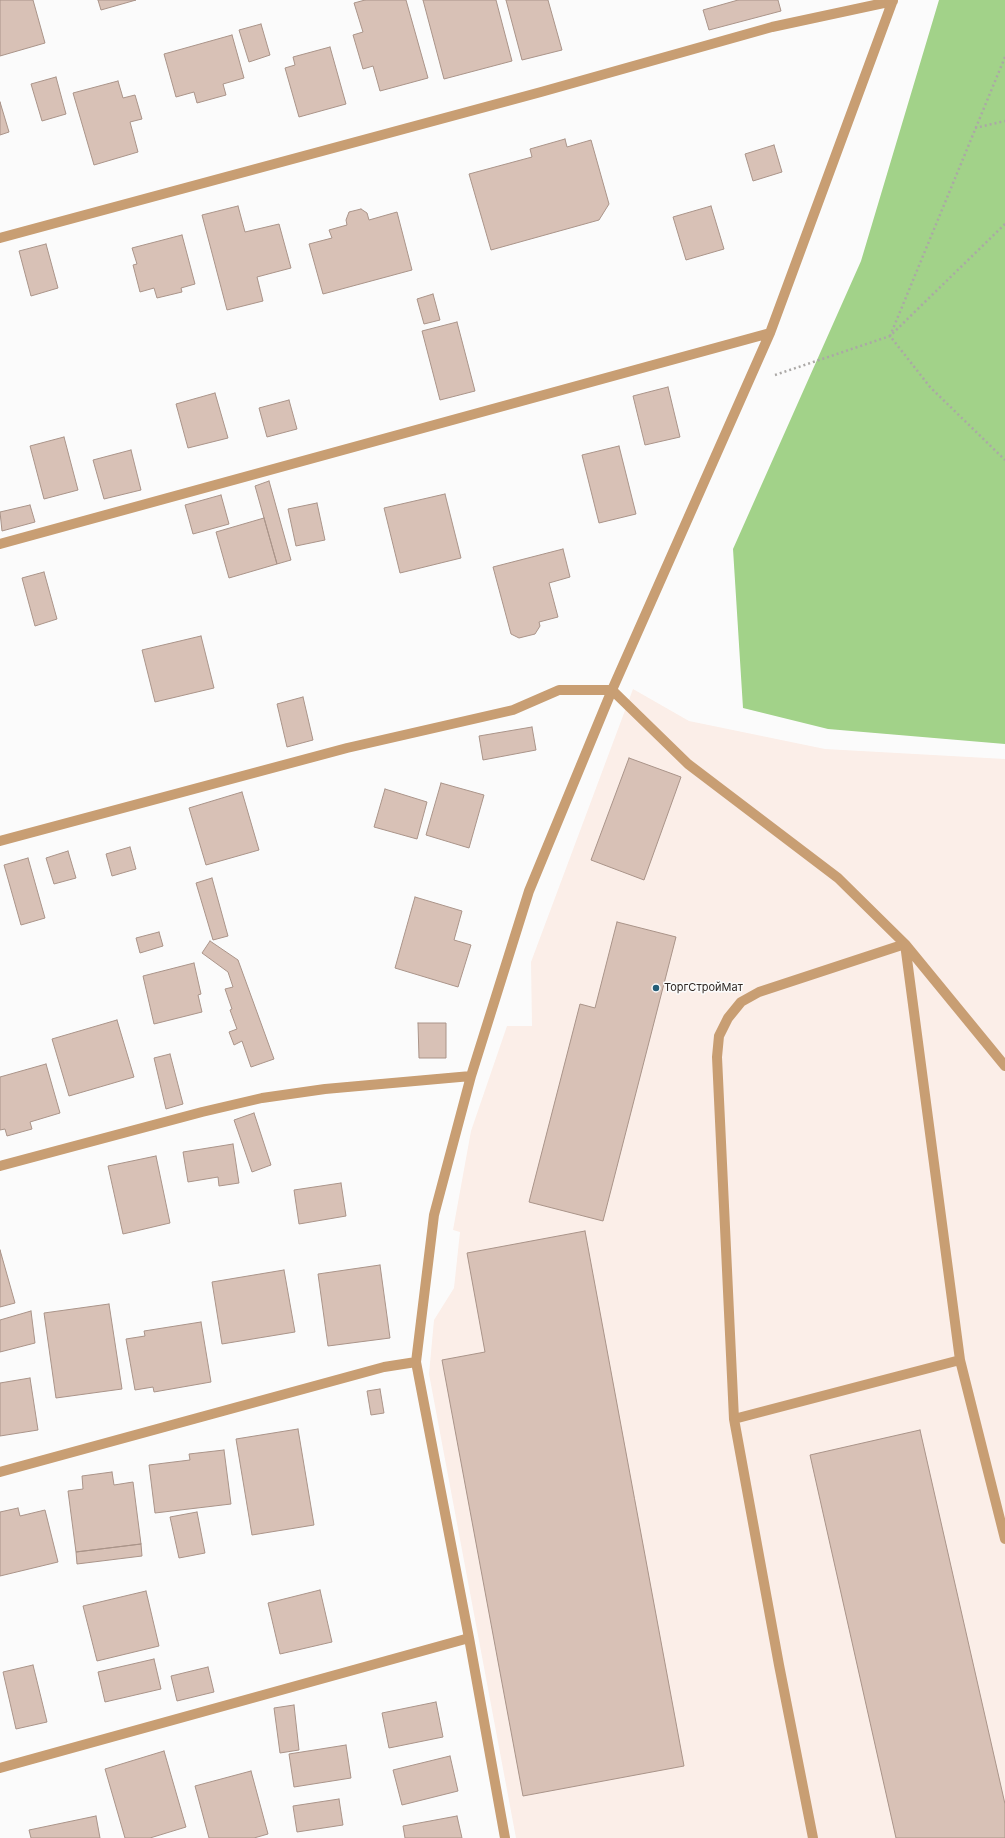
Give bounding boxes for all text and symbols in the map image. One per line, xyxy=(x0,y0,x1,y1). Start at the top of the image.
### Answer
place label: ТоргСтройМат xyxy=(664,981,743,995)
marker: ТоргСтройМат xyxy=(651,983,661,993)

